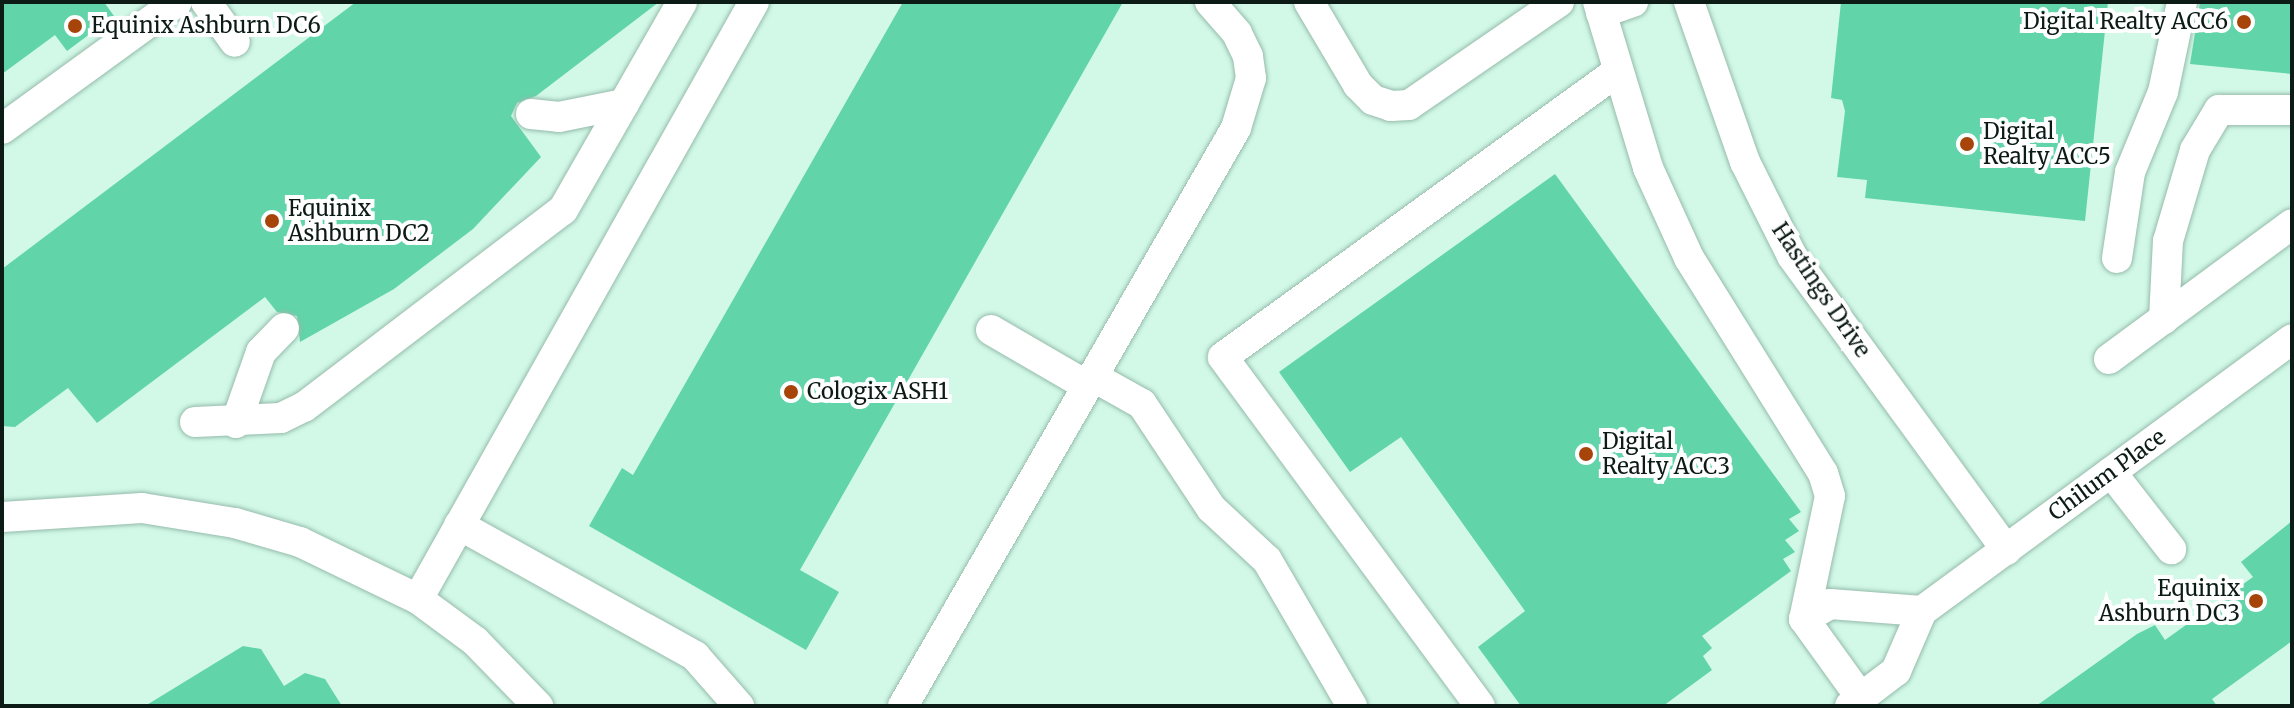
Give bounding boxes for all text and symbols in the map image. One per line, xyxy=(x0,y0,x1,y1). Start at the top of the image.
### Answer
place label: Digital Realty ACC6 xyxy=(2023,9,2228,35)
place label: Equinix Ashburn DC6 xyxy=(91,13,321,39)
marker: Digital Realty ACC6 xyxy=(2235,13,2253,31)
marker: Equinix Ashburn DC6 xyxy=(66,17,84,35)
place label: Digital Realty ACC5 xyxy=(1983,118,2111,170)
marker: Digital Realty ACC5 xyxy=(1958,135,1976,153)
place label: Equinix Ashburn DC2 xyxy=(288,195,430,246)
marker: Equinix Ashburn DC2 xyxy=(263,212,281,230)
street label: Hastings Drive xyxy=(1766,218,1876,362)
place label: Cologix ASH1 xyxy=(807,379,948,405)
marker: Cologix ASH1 xyxy=(782,383,800,401)
street label: Chilum Place xyxy=(2043,424,2171,526)
place label: Digital Realty ACC3 xyxy=(1602,428,1730,480)
marker: Digital Realty ACC3 xyxy=(1577,445,1595,463)
place label: Equinix Ashburn DC3 xyxy=(2099,575,2240,626)
marker: Equinix Ashburn DC3 xyxy=(2247,592,2265,610)

